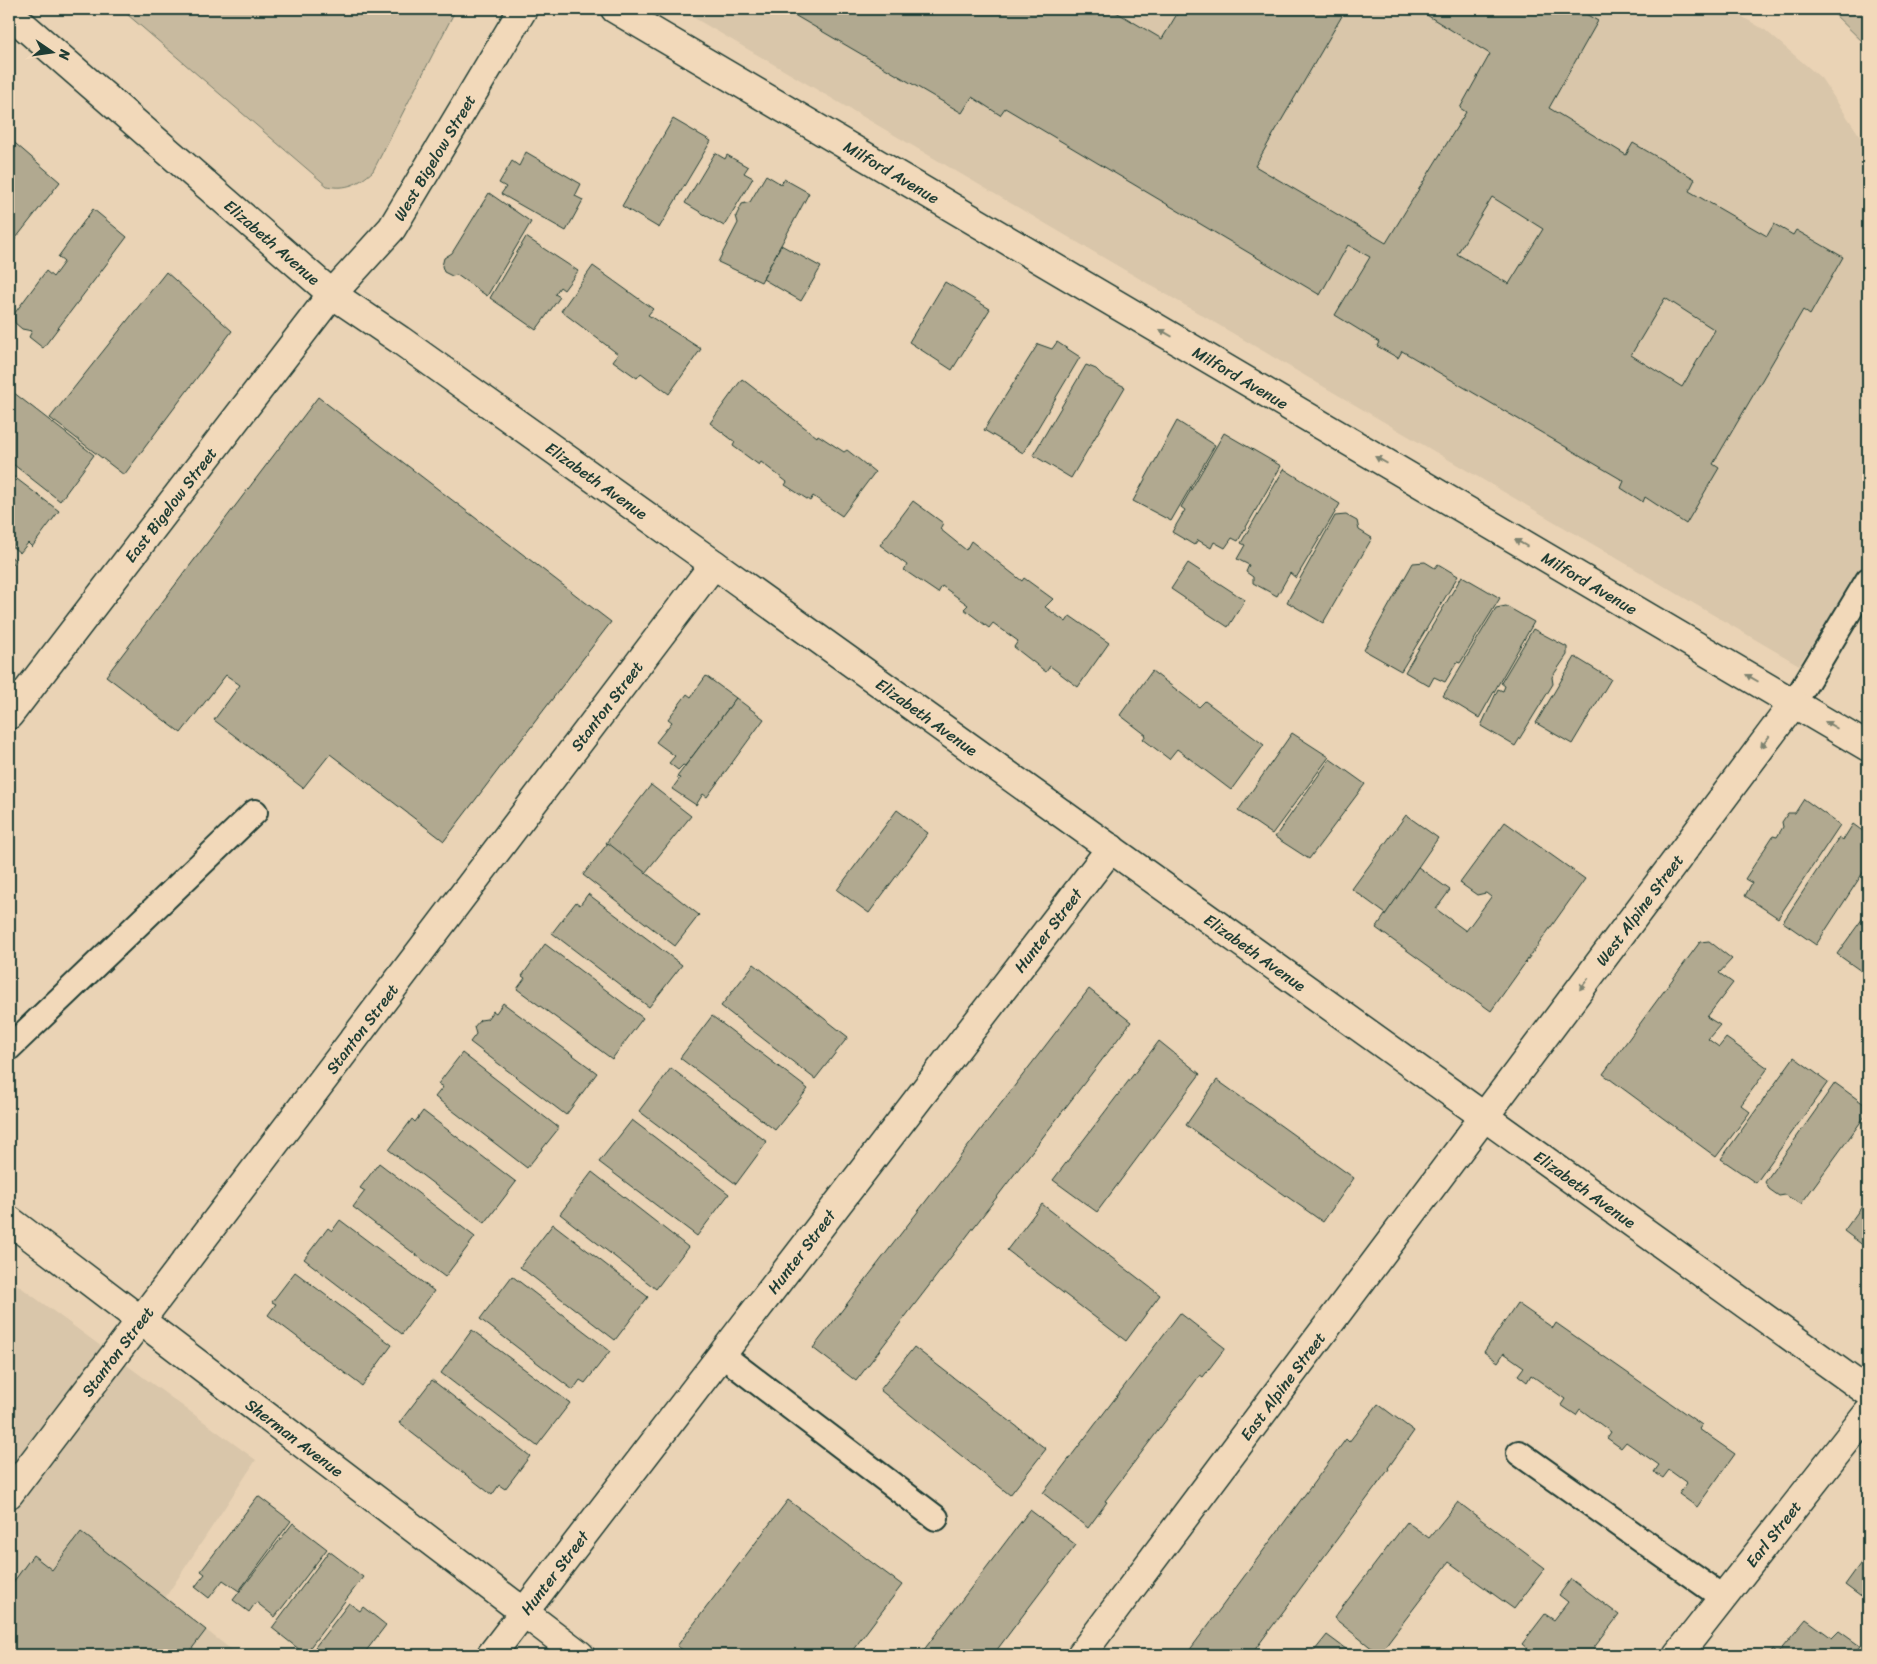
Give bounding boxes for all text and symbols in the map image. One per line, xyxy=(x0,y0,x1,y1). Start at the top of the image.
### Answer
north arrow xyxy=(28,28,78,78)
text: N xyxy=(51,46,78,63)
street label: West Bigelow Street xyxy=(385,88,483,227)
street label: Milford Avenue xyxy=(838,132,945,212)
street label: Elizabeth Avenue xyxy=(217,192,327,293)
one-way arrow xyxy=(1159,329,1173,338)
street label: Milford Avenue xyxy=(1187,338,1294,417)
street label: Elizabeth Avenue xyxy=(539,434,655,527)
street label: East Bigelow Street xyxy=(116,440,224,569)
one-way arrow xyxy=(1375,456,1388,465)
one-way arrow xyxy=(1515,538,1528,547)
street label: Milford Avenue xyxy=(1536,543,1643,623)
street label: Stanton Street xyxy=(562,654,651,758)
street label: Elizabeth Avenue xyxy=(870,670,985,764)
one-way arrow xyxy=(1745,674,1758,683)
one-way arrow xyxy=(1825,720,1838,729)
one-way arrow xyxy=(1760,735,1770,749)
street label: West Alpine Street xyxy=(1587,847,1691,972)
street label: Hunter Street xyxy=(1006,881,1090,979)
street label: Elizabeth Avenue xyxy=(1198,905,1313,999)
street label: Stanton Street xyxy=(318,977,406,1080)
one-way arrow xyxy=(1578,977,1589,990)
street label: Elizabeth Avenue xyxy=(1528,1142,1643,1236)
street label: Hunter Street xyxy=(759,1202,844,1300)
street label: Stanton Street xyxy=(73,1300,161,1403)
street label: East Alpine Street xyxy=(1232,1325,1333,1447)
street label: Sherman Avenue xyxy=(239,1390,350,1485)
street label: Earl Street xyxy=(1737,1494,1809,1574)
street label: Hunter Street xyxy=(512,1523,597,1621)

